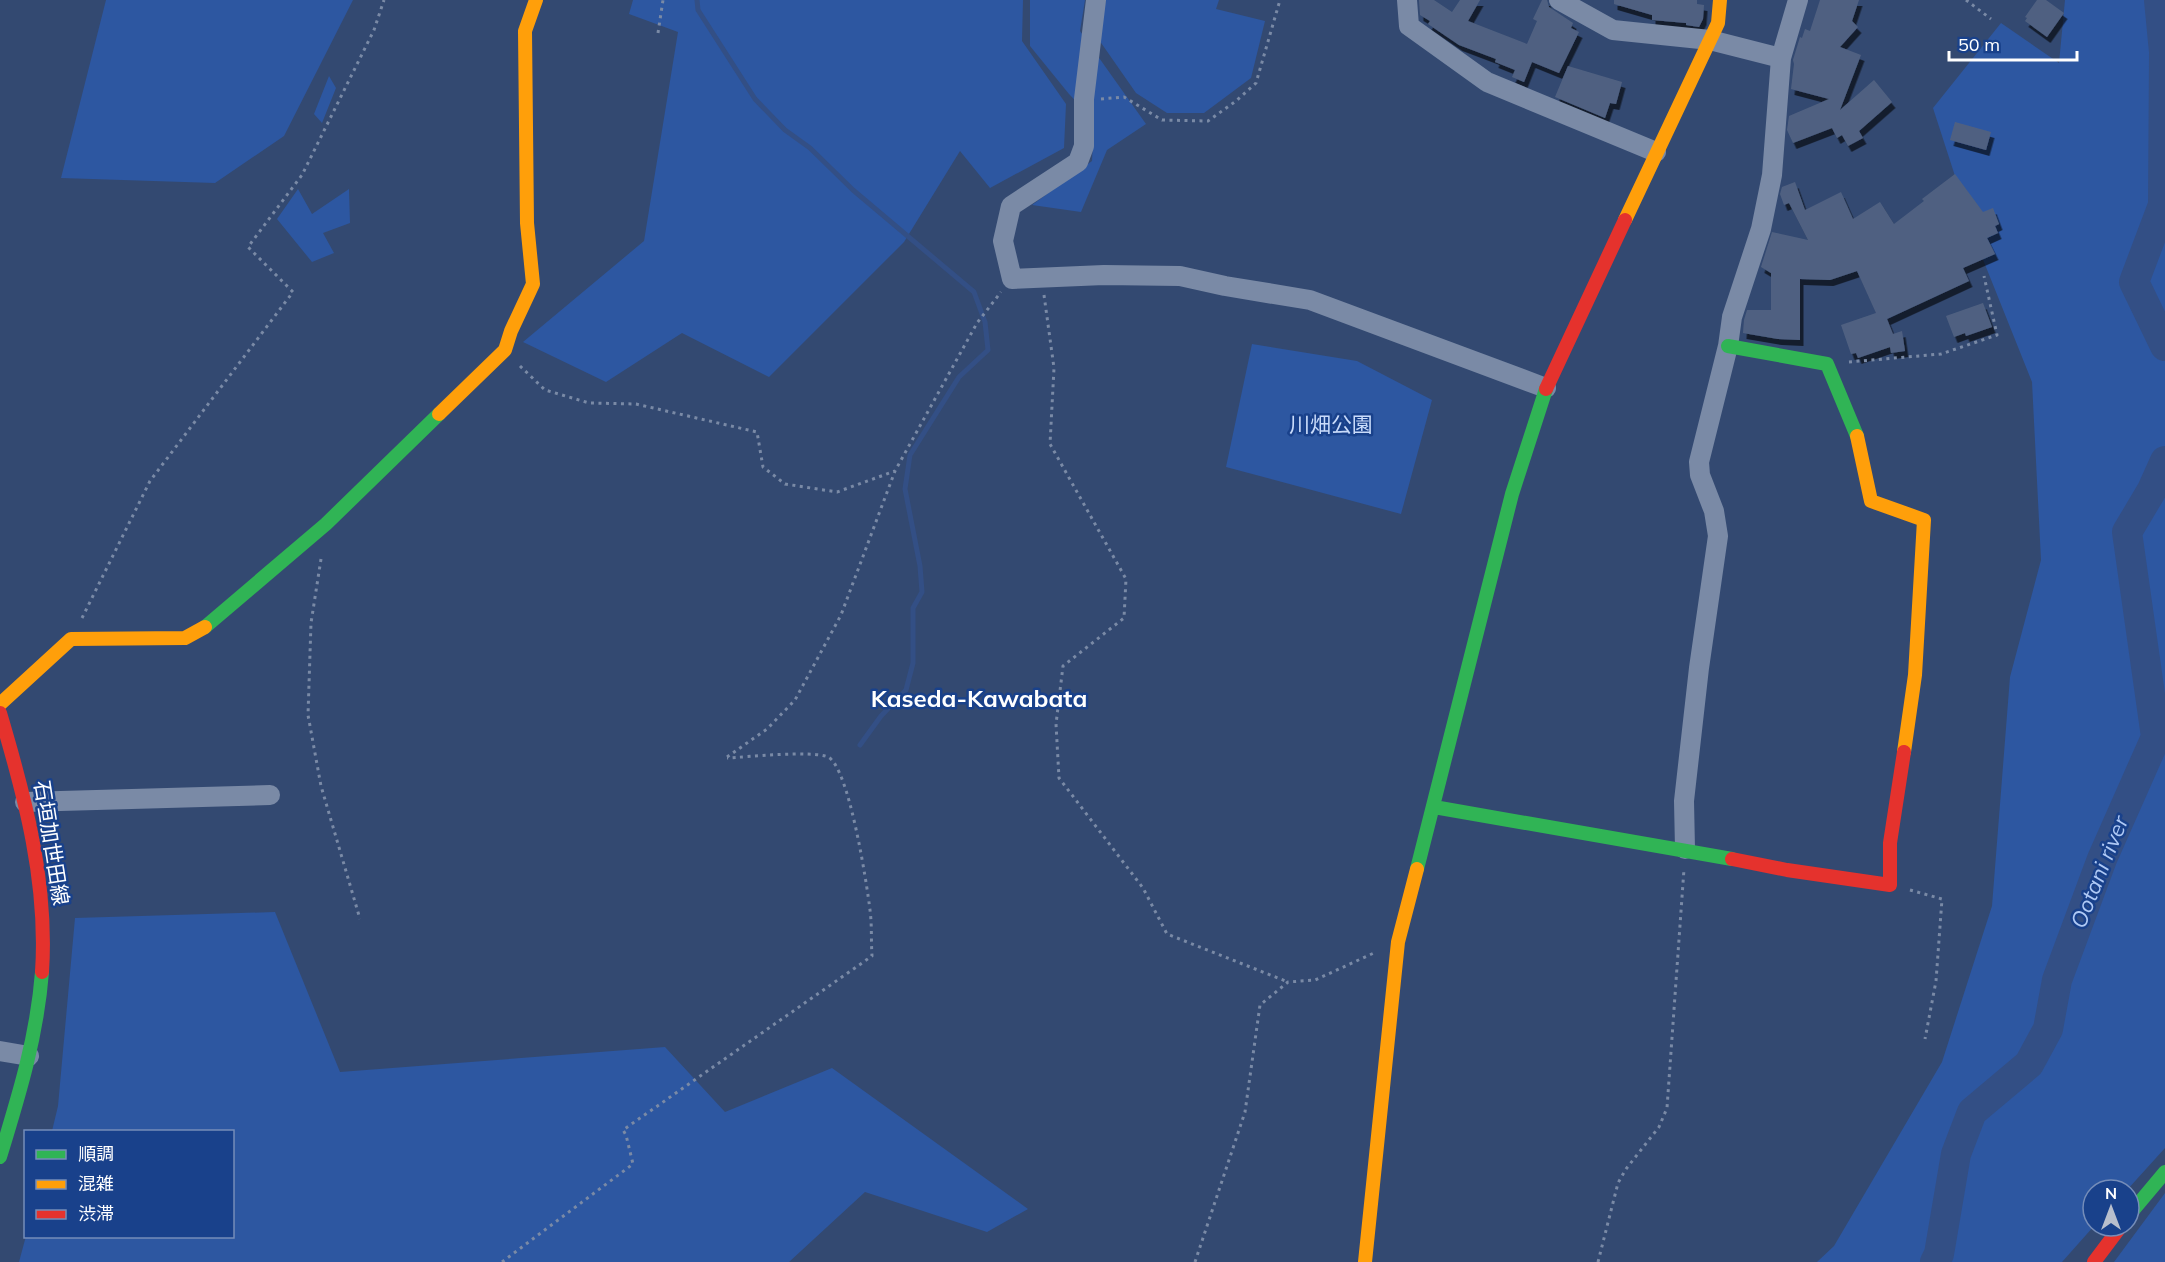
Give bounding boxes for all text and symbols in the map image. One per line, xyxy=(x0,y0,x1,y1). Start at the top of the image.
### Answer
scale bar xyxy=(1949,24,2076,62)
text: 50 m xyxy=(1958,33,2000,56)
park label: 川畑公園 xyxy=(1289,411,1373,437)
district label: Kaseda-Kawabata xyxy=(871,683,1087,713)
street label: 石垣加世田線 xyxy=(29,779,75,907)
water label: Ootani river xyxy=(2064,811,2135,932)
legend xyxy=(24,1130,234,1238)
text: 順調 xyxy=(78,1142,114,1165)
text: 混雑 xyxy=(78,1172,114,1195)
north arrow xyxy=(2081,1178,2141,1238)
text: N xyxy=(2105,1183,2117,1203)
text: 渋滞 xyxy=(78,1202,114,1225)

